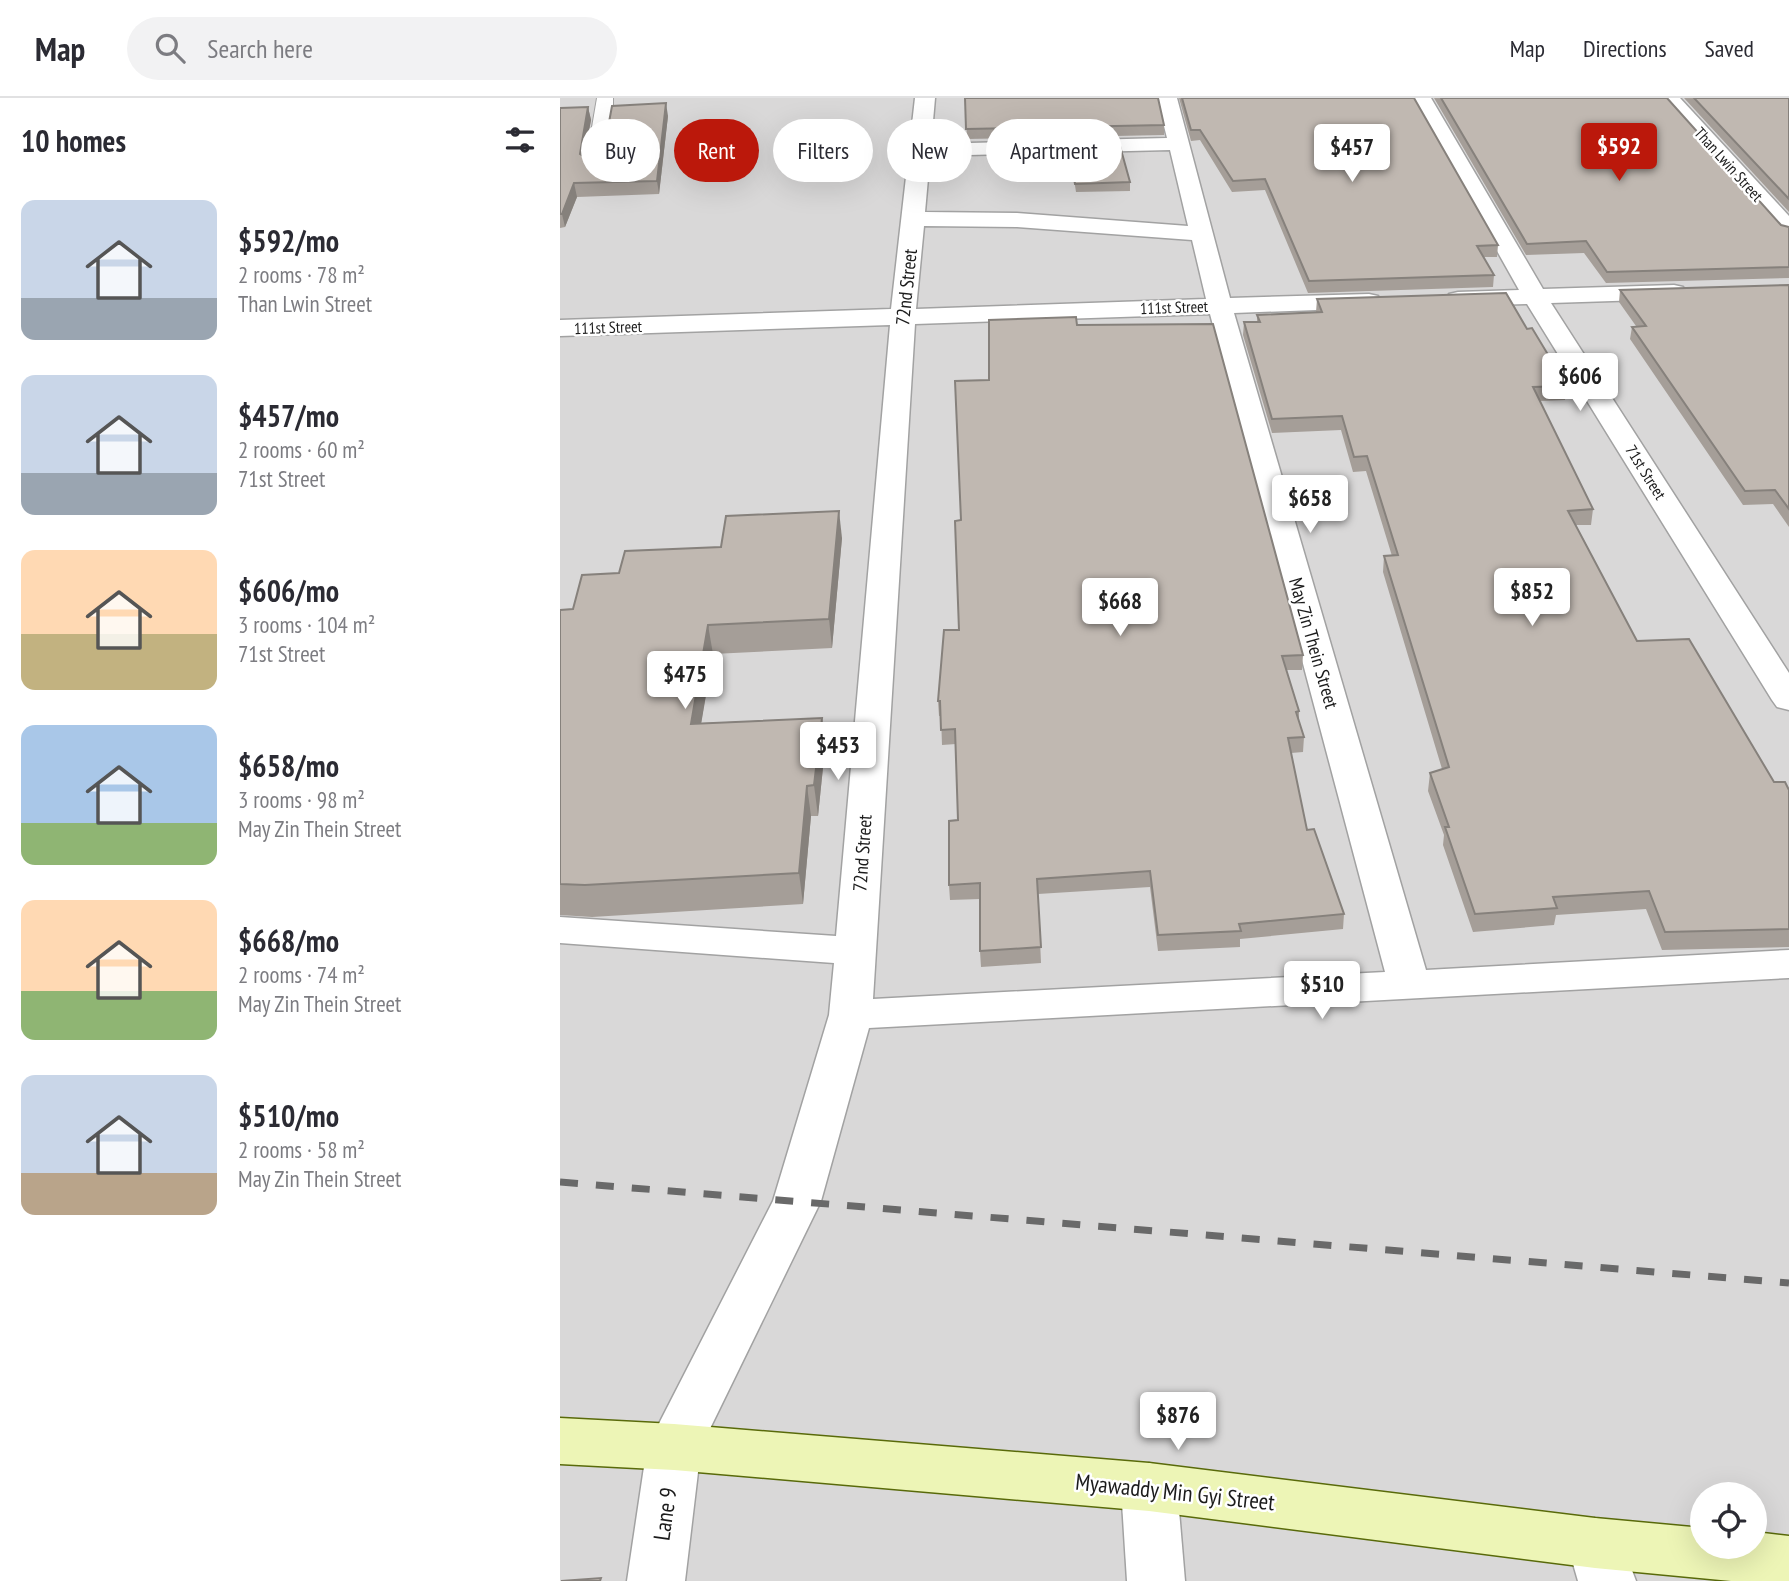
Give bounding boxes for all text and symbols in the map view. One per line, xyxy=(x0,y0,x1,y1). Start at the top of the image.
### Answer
search box xyxy=(127,17,617,80)
text: Map xyxy=(35,27,85,70)
icon: search xyxy=(151,29,189,67)
text: Search here xyxy=(207,32,313,65)
text: Map xyxy=(1510,33,1545,64)
text: Directions xyxy=(1583,33,1667,64)
text: Saved xyxy=(1705,33,1754,64)
chip: Buy xyxy=(581,119,660,182)
chip: Rent xyxy=(674,119,759,182)
chip: Filters xyxy=(773,119,873,182)
chip: New xyxy=(887,119,972,182)
chip: Apartment xyxy=(986,119,1122,182)
text: 10 homes xyxy=(21,121,126,160)
icon: filters xyxy=(501,121,539,159)
pin: $592 xyxy=(1578,123,1660,183)
street label: Than Lwin Street xyxy=(1690,123,1768,206)
pin: $457 xyxy=(1311,125,1393,184)
text: $592 xyxy=(1597,131,1641,160)
text: $457 xyxy=(1330,132,1374,161)
text: $592/mo xyxy=(238,221,339,260)
icon: home xyxy=(77,228,161,312)
street label: 72nd Street xyxy=(890,247,922,327)
text: 2 rooms · 78 m² xyxy=(238,260,365,289)
text: Than Lwin Street xyxy=(238,289,372,318)
street label: 111st Street xyxy=(1140,296,1209,318)
street label: 111st Street xyxy=(574,316,643,338)
pin: $606 xyxy=(1539,354,1621,413)
text: $606 xyxy=(1558,361,1602,390)
text: $457/mo xyxy=(238,396,339,435)
icon: home xyxy=(77,403,161,487)
text: 2 rooms · 60 m² xyxy=(238,435,365,464)
street label: 71st Street xyxy=(1621,441,1671,504)
text: 71st Street xyxy=(238,464,325,493)
pin: $658 xyxy=(1269,476,1351,535)
text: $658 xyxy=(1288,483,1332,512)
pin: $852 xyxy=(1491,568,1573,628)
text: $606/mo xyxy=(238,571,339,610)
street label: May Zin Thein Street xyxy=(1284,575,1344,712)
text: $852 xyxy=(1510,576,1554,605)
icon: home xyxy=(77,578,161,662)
pin: $668 xyxy=(1079,578,1161,638)
text: $668 xyxy=(1098,586,1142,615)
text: 3 rooms · 104 m² xyxy=(238,610,375,639)
text: 71st Street xyxy=(238,639,325,668)
pin: $475 xyxy=(644,652,726,711)
text: $475 xyxy=(663,659,707,688)
pin: $453 xyxy=(797,722,879,782)
text: $453 xyxy=(816,730,860,759)
text: $658/mo xyxy=(238,746,339,785)
icon: home xyxy=(77,753,161,837)
text: 3 rooms · 98 m² xyxy=(238,785,365,814)
street label: 72nd Street xyxy=(847,813,877,892)
text: May Zin Thein Street xyxy=(238,814,401,843)
text: $668/mo xyxy=(238,921,339,960)
icon: home xyxy=(77,928,161,1012)
text: 2 rooms · 74 m² xyxy=(238,960,365,989)
pin: $510 xyxy=(1281,962,1363,1021)
text: $510 xyxy=(1300,969,1344,998)
text: May Zin Thein Street xyxy=(238,989,401,1018)
text: $510/mo xyxy=(238,1096,339,1135)
icon: home xyxy=(77,1103,161,1187)
text: 2 rooms · 58 m² xyxy=(238,1135,365,1164)
text: May Zin Thein Street xyxy=(238,1164,401,1193)
pin: $876 xyxy=(1137,1392,1219,1452)
text: $876 xyxy=(1156,1400,1200,1429)
street label: Myawaddy Min Gyi Street xyxy=(1074,1467,1277,1516)
map controls xyxy=(1690,1482,1767,1559)
button: locate xyxy=(1690,1482,1767,1559)
street label: Lane 9 xyxy=(646,1486,683,1542)

